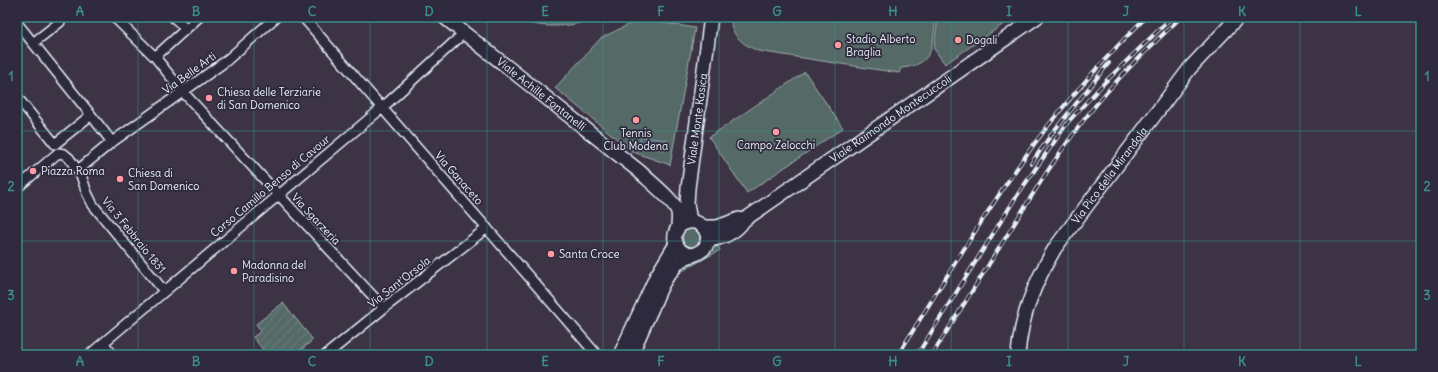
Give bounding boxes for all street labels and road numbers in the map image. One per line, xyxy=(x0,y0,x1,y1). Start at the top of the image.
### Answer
street label: Via Belle Arti xyxy=(160,49,218,97)
street label: Viale Achille Fontanelli xyxy=(494,54,589,133)
street label: Viale Monte Kosica xyxy=(684,72,710,166)
street label: Viale Raimondo Montecuccoli xyxy=(827,72,954,165)
street label: Via Pico della Mirandola xyxy=(1069,124,1150,227)
street label: Corso Camillo Benso di Cavour xyxy=(207,132,333,240)
street label: Via Ganaceto xyxy=(432,148,486,208)
street label: Via Sgarzeria xyxy=(289,190,343,248)
street label: Via 3 Febbraio 1831 xyxy=(99,194,169,276)
street label: Via Sant'Orsola xyxy=(365,253,433,311)

